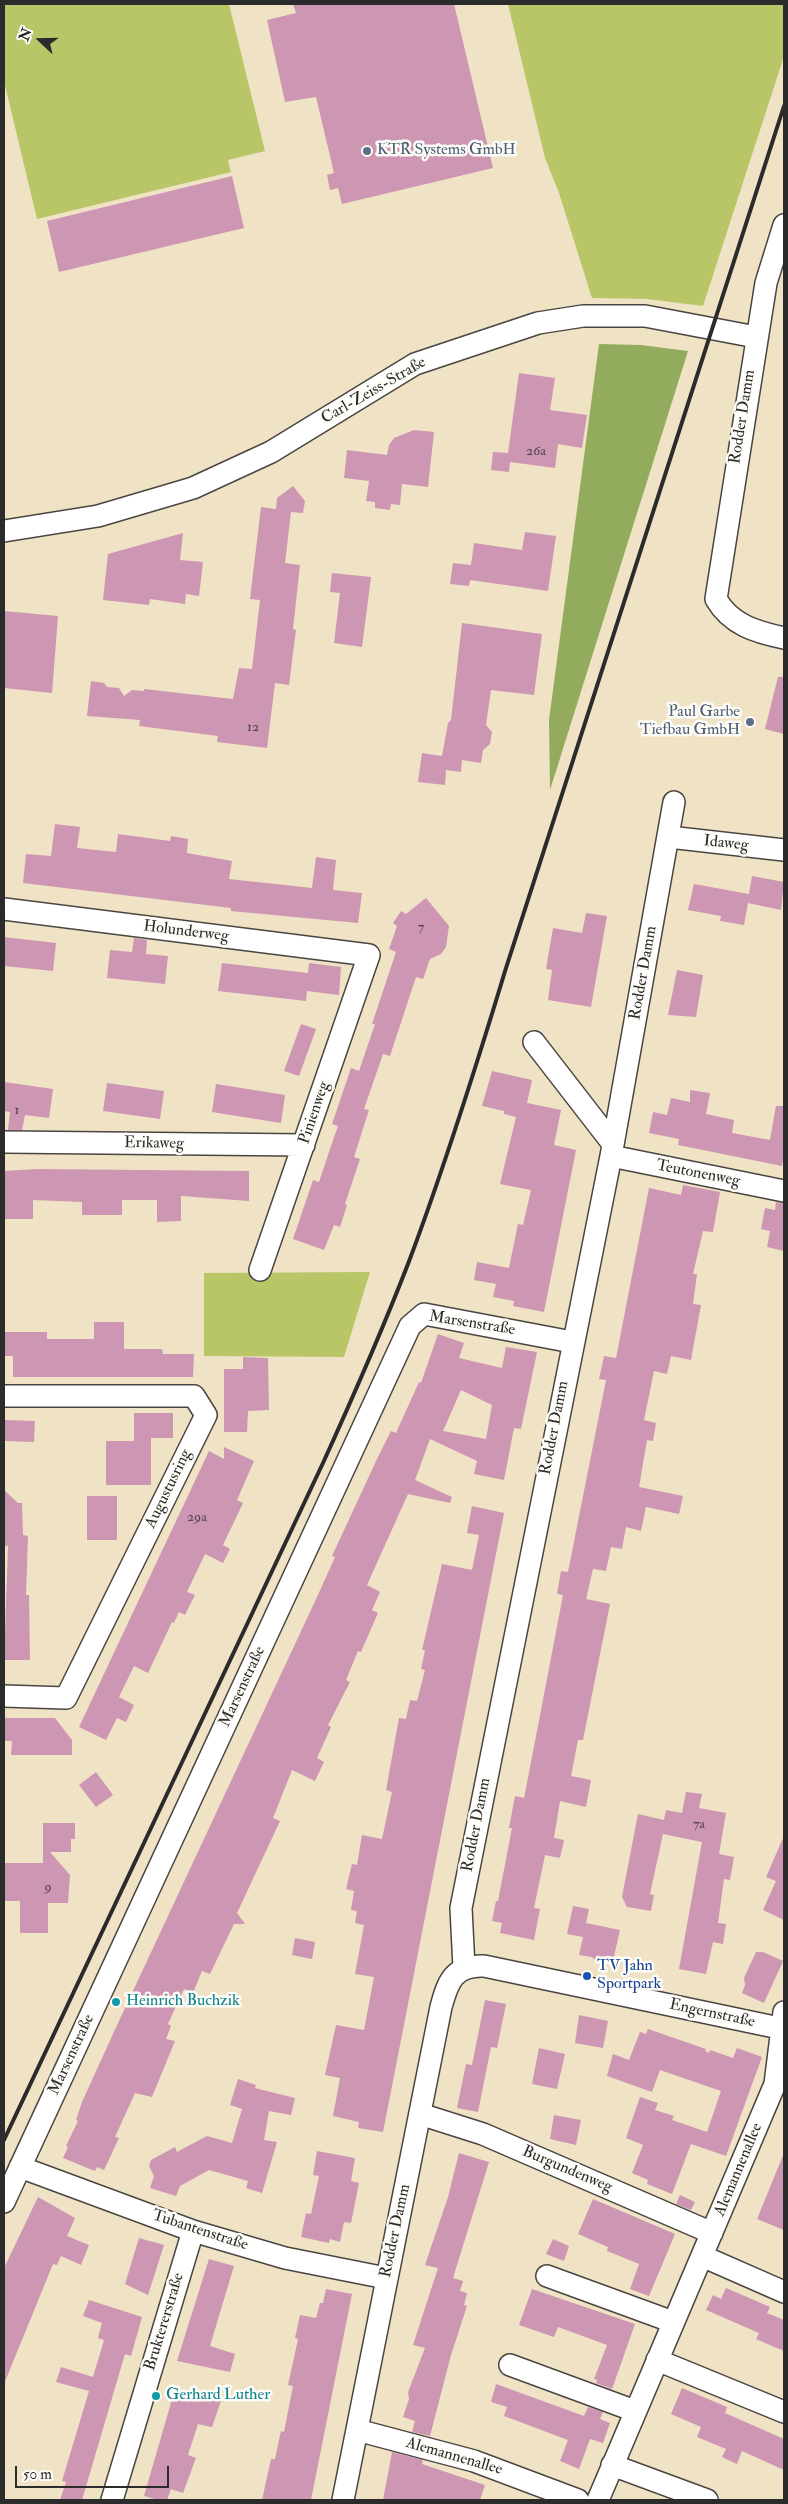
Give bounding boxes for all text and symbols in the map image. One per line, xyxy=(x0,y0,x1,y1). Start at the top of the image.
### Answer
north arrow xyxy=(15,15,65,65)
text: N xyxy=(15,26,36,43)
place label: KTR Systems GmbH xyxy=(377,141,516,161)
marker: KTR Systems GmbH xyxy=(361,145,373,157)
street label: Carl-Zeiss-Straße xyxy=(318,353,430,429)
street label: Rodder Damm xyxy=(726,368,760,466)
house number: 26a xyxy=(526,444,546,460)
place label: Paul Garbe Tiefbau GmbH xyxy=(640,703,740,741)
marker: Paul Garbe Tiefbau GmbH xyxy=(744,716,756,728)
house number: 12 xyxy=(247,720,259,736)
street label: Idaweg xyxy=(703,832,749,856)
street label: Holunderweg xyxy=(142,917,230,947)
house number: 7 xyxy=(418,920,424,936)
street label: Rodder Damm xyxy=(626,924,662,1022)
street label: Pinienweg xyxy=(295,1079,335,1147)
house number: 1 xyxy=(15,1103,19,1119)
street label: Erikaweg xyxy=(124,1134,184,1154)
street label: Teutonenweg xyxy=(654,1156,742,1192)
street label: Marsenstraße xyxy=(428,1308,516,1340)
street label: Rodder Damm xyxy=(536,1379,574,1477)
street label: Augustusring xyxy=(142,1446,196,1532)
house number: 29a xyxy=(187,1510,207,1526)
street label: Marsenstraße xyxy=(216,1644,270,1730)
street label: Rodder Damm xyxy=(458,1776,496,1874)
house number: 7a xyxy=(693,1817,705,1833)
house number: 9 xyxy=(44,1880,52,1896)
place label: TV Jahn Sportpark xyxy=(597,1957,661,1995)
marker: TV Jahn Sportpark xyxy=(581,1970,593,1982)
place label: Heinrich Buchzik xyxy=(126,1992,240,2012)
marker: Heinrich Buchzik xyxy=(110,1996,122,2008)
street label: Engernstraße xyxy=(667,1996,757,2032)
street label: Marsenstraße xyxy=(45,2012,99,2098)
street label: Alemannenallee xyxy=(711,2120,767,2220)
street label: Burgundenweg xyxy=(519,2142,615,2198)
street label: Rodder Damm xyxy=(377,2182,415,2280)
street label: Tubantenstraße xyxy=(150,2206,250,2256)
street label: Bruktererstraße xyxy=(141,2271,189,2373)
place label: Gerhard Luther xyxy=(166,2386,270,2406)
marker: Gerhard Luther xyxy=(150,2390,162,2402)
street label: Alemannenallee xyxy=(404,2434,504,2480)
scale bar xyxy=(18,2456,171,2488)
text: 50 m xyxy=(23,2465,52,2484)

